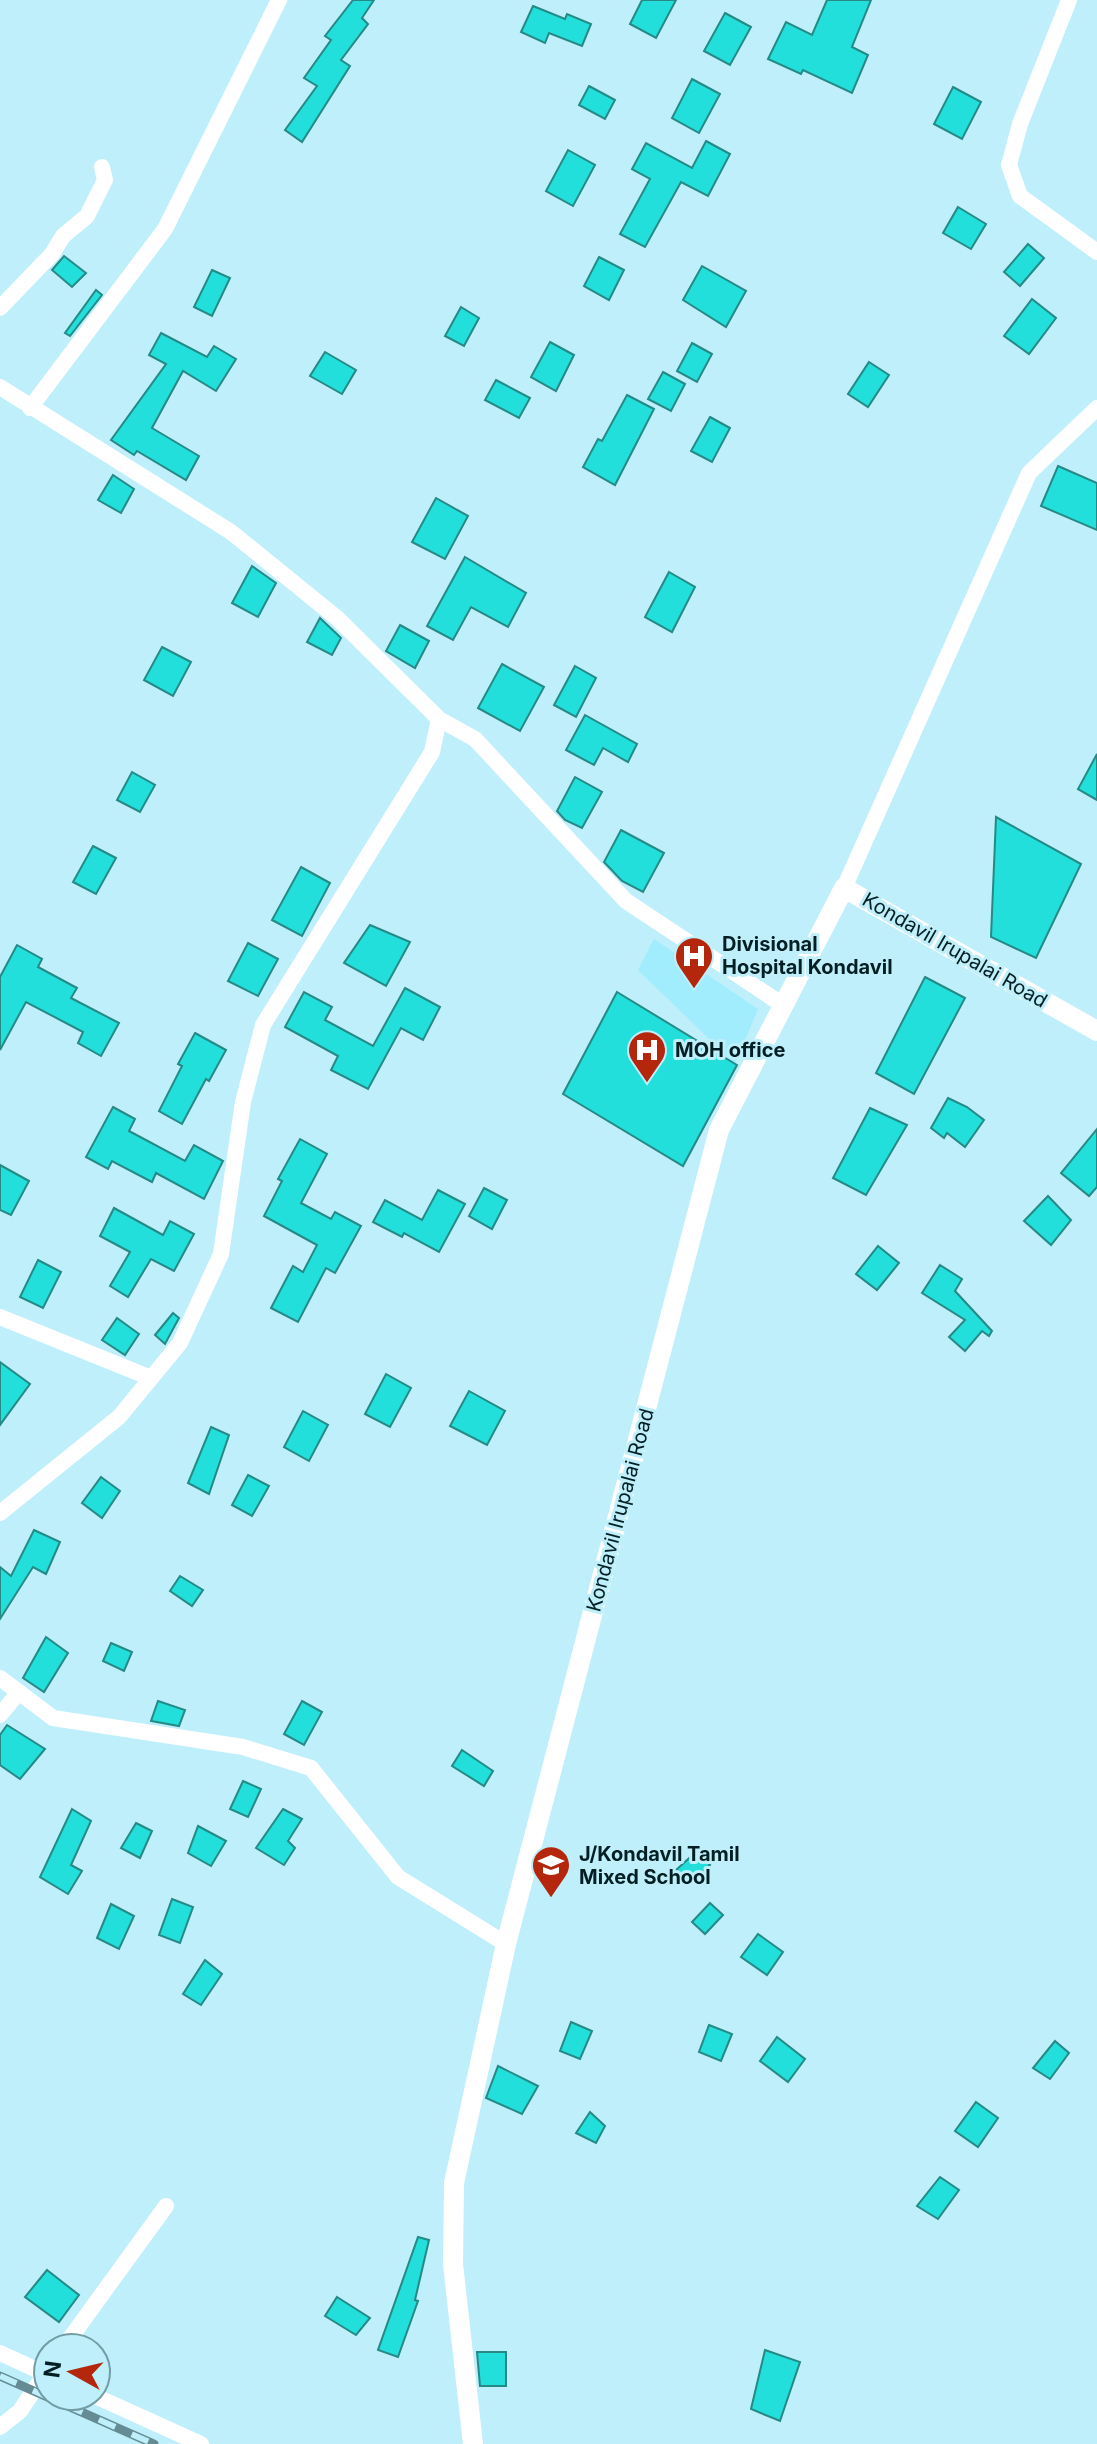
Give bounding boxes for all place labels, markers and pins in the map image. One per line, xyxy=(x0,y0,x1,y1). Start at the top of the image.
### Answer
place label: Divisional Hospital Kondavil xyxy=(722,932,893,979)
hospital icon: Divisional Hospital Kondavil xyxy=(673,935,715,990)
hospital icon: MOH office xyxy=(626,1029,668,1084)
place label: MOH office xyxy=(675,1038,785,1062)
place label: J/Kondavil Tamil Mixed School xyxy=(579,1842,740,1889)
school or university icon: J/Kondavil Tamil Mixed School xyxy=(530,1844,572,1899)

